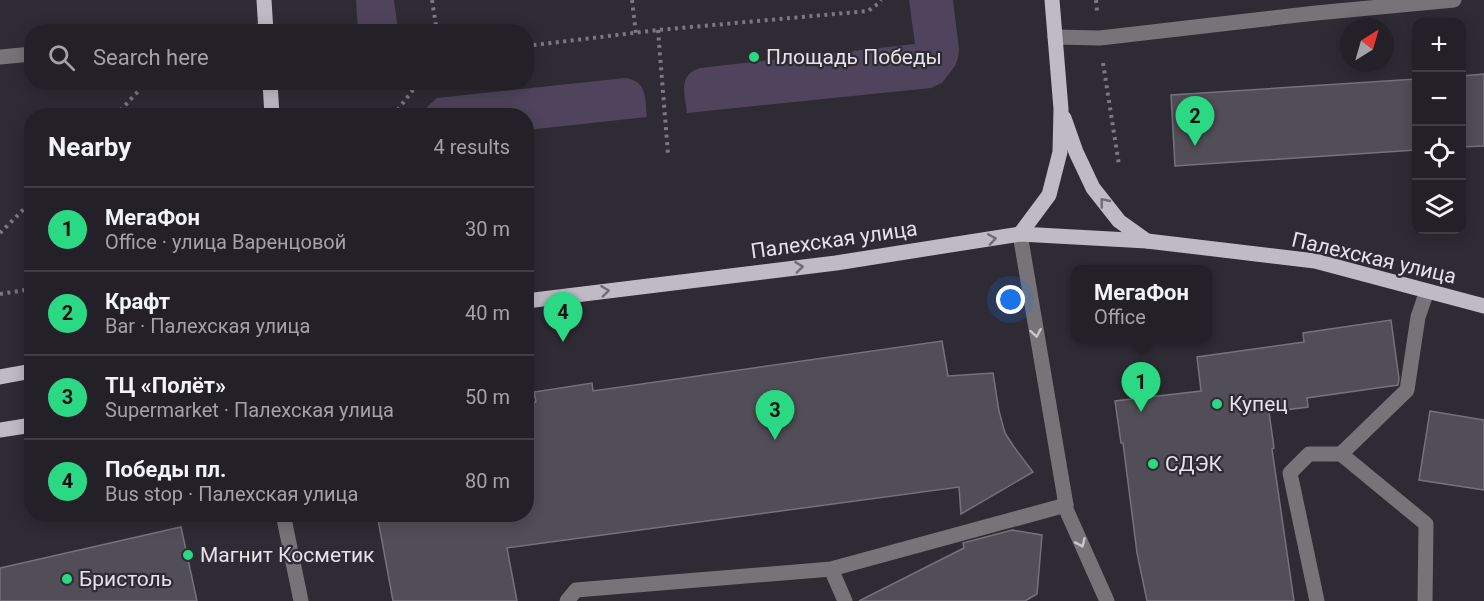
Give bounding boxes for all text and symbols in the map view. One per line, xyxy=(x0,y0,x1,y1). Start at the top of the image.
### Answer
north arrow xyxy=(1340,18,1394,72)
map controls xyxy=(1412,18,1466,234)
button: + xyxy=(1412,18,1466,72)
search box xyxy=(24,24,534,90)
icon: search xyxy=(45,41,78,74)
text: Search here xyxy=(93,45,209,70)
place label: Площадь Победы xyxy=(766,45,942,69)
marker: Площадь Победы xyxy=(747,50,761,64)
button: − xyxy=(1412,72,1466,126)
pin: 2 xyxy=(1176,96,1214,146)
button: locate xyxy=(1412,126,1466,180)
text: Nearby xyxy=(48,132,131,162)
text: 4 results xyxy=(434,135,510,159)
button: layers xyxy=(1412,180,1466,234)
one-way arrow xyxy=(1100,198,1111,209)
text: МегаФон xyxy=(105,205,200,230)
street label: Палехская улица xyxy=(749,216,919,264)
text: 1 xyxy=(62,217,73,241)
text: 30 m xyxy=(465,217,510,241)
street label: Палехская улица xyxy=(1289,227,1459,289)
text: Office · улица Варенцовой xyxy=(105,230,346,254)
one-way arrow xyxy=(987,233,996,245)
one-way arrow xyxy=(794,262,803,274)
popup xyxy=(1071,265,1212,343)
text: МегаФон xyxy=(1094,280,1189,305)
your location xyxy=(996,285,1025,314)
one-way arrow xyxy=(601,286,610,298)
text: Крафт xyxy=(105,289,170,314)
pin: 4 xyxy=(544,292,582,342)
text: 2 xyxy=(62,301,73,325)
text: 40 m xyxy=(465,301,510,325)
text: Office xyxy=(1094,305,1146,329)
text: Bar · Палехская улица xyxy=(105,314,310,338)
one-way arrow xyxy=(1030,329,1042,338)
pin: 1 xyxy=(1122,362,1160,412)
text: ТЦ «Полёт» xyxy=(105,373,226,398)
text: 3 xyxy=(62,385,73,409)
text: 50 m xyxy=(465,385,510,409)
pin: 3 xyxy=(756,390,794,440)
place label: Купец xyxy=(1229,392,1288,416)
marker: Купец xyxy=(1210,397,1224,411)
text: Supermarket · Палехская улица xyxy=(105,398,394,422)
place label: СДЭК xyxy=(1165,452,1223,476)
text: Победы пл. xyxy=(105,457,226,482)
marker: СДЭК xyxy=(1146,457,1160,471)
text: 4 xyxy=(62,469,73,493)
text: 80 m xyxy=(465,469,510,493)
text: Bus stop · Палехская улица xyxy=(105,482,358,506)
one-way arrow xyxy=(1074,537,1086,548)
place label: Магнит Косметик xyxy=(200,543,375,567)
marker: Магнит Косметик xyxy=(181,548,195,562)
place label: Бристоль xyxy=(79,567,172,591)
marker: Бристоль xyxy=(60,572,74,586)

